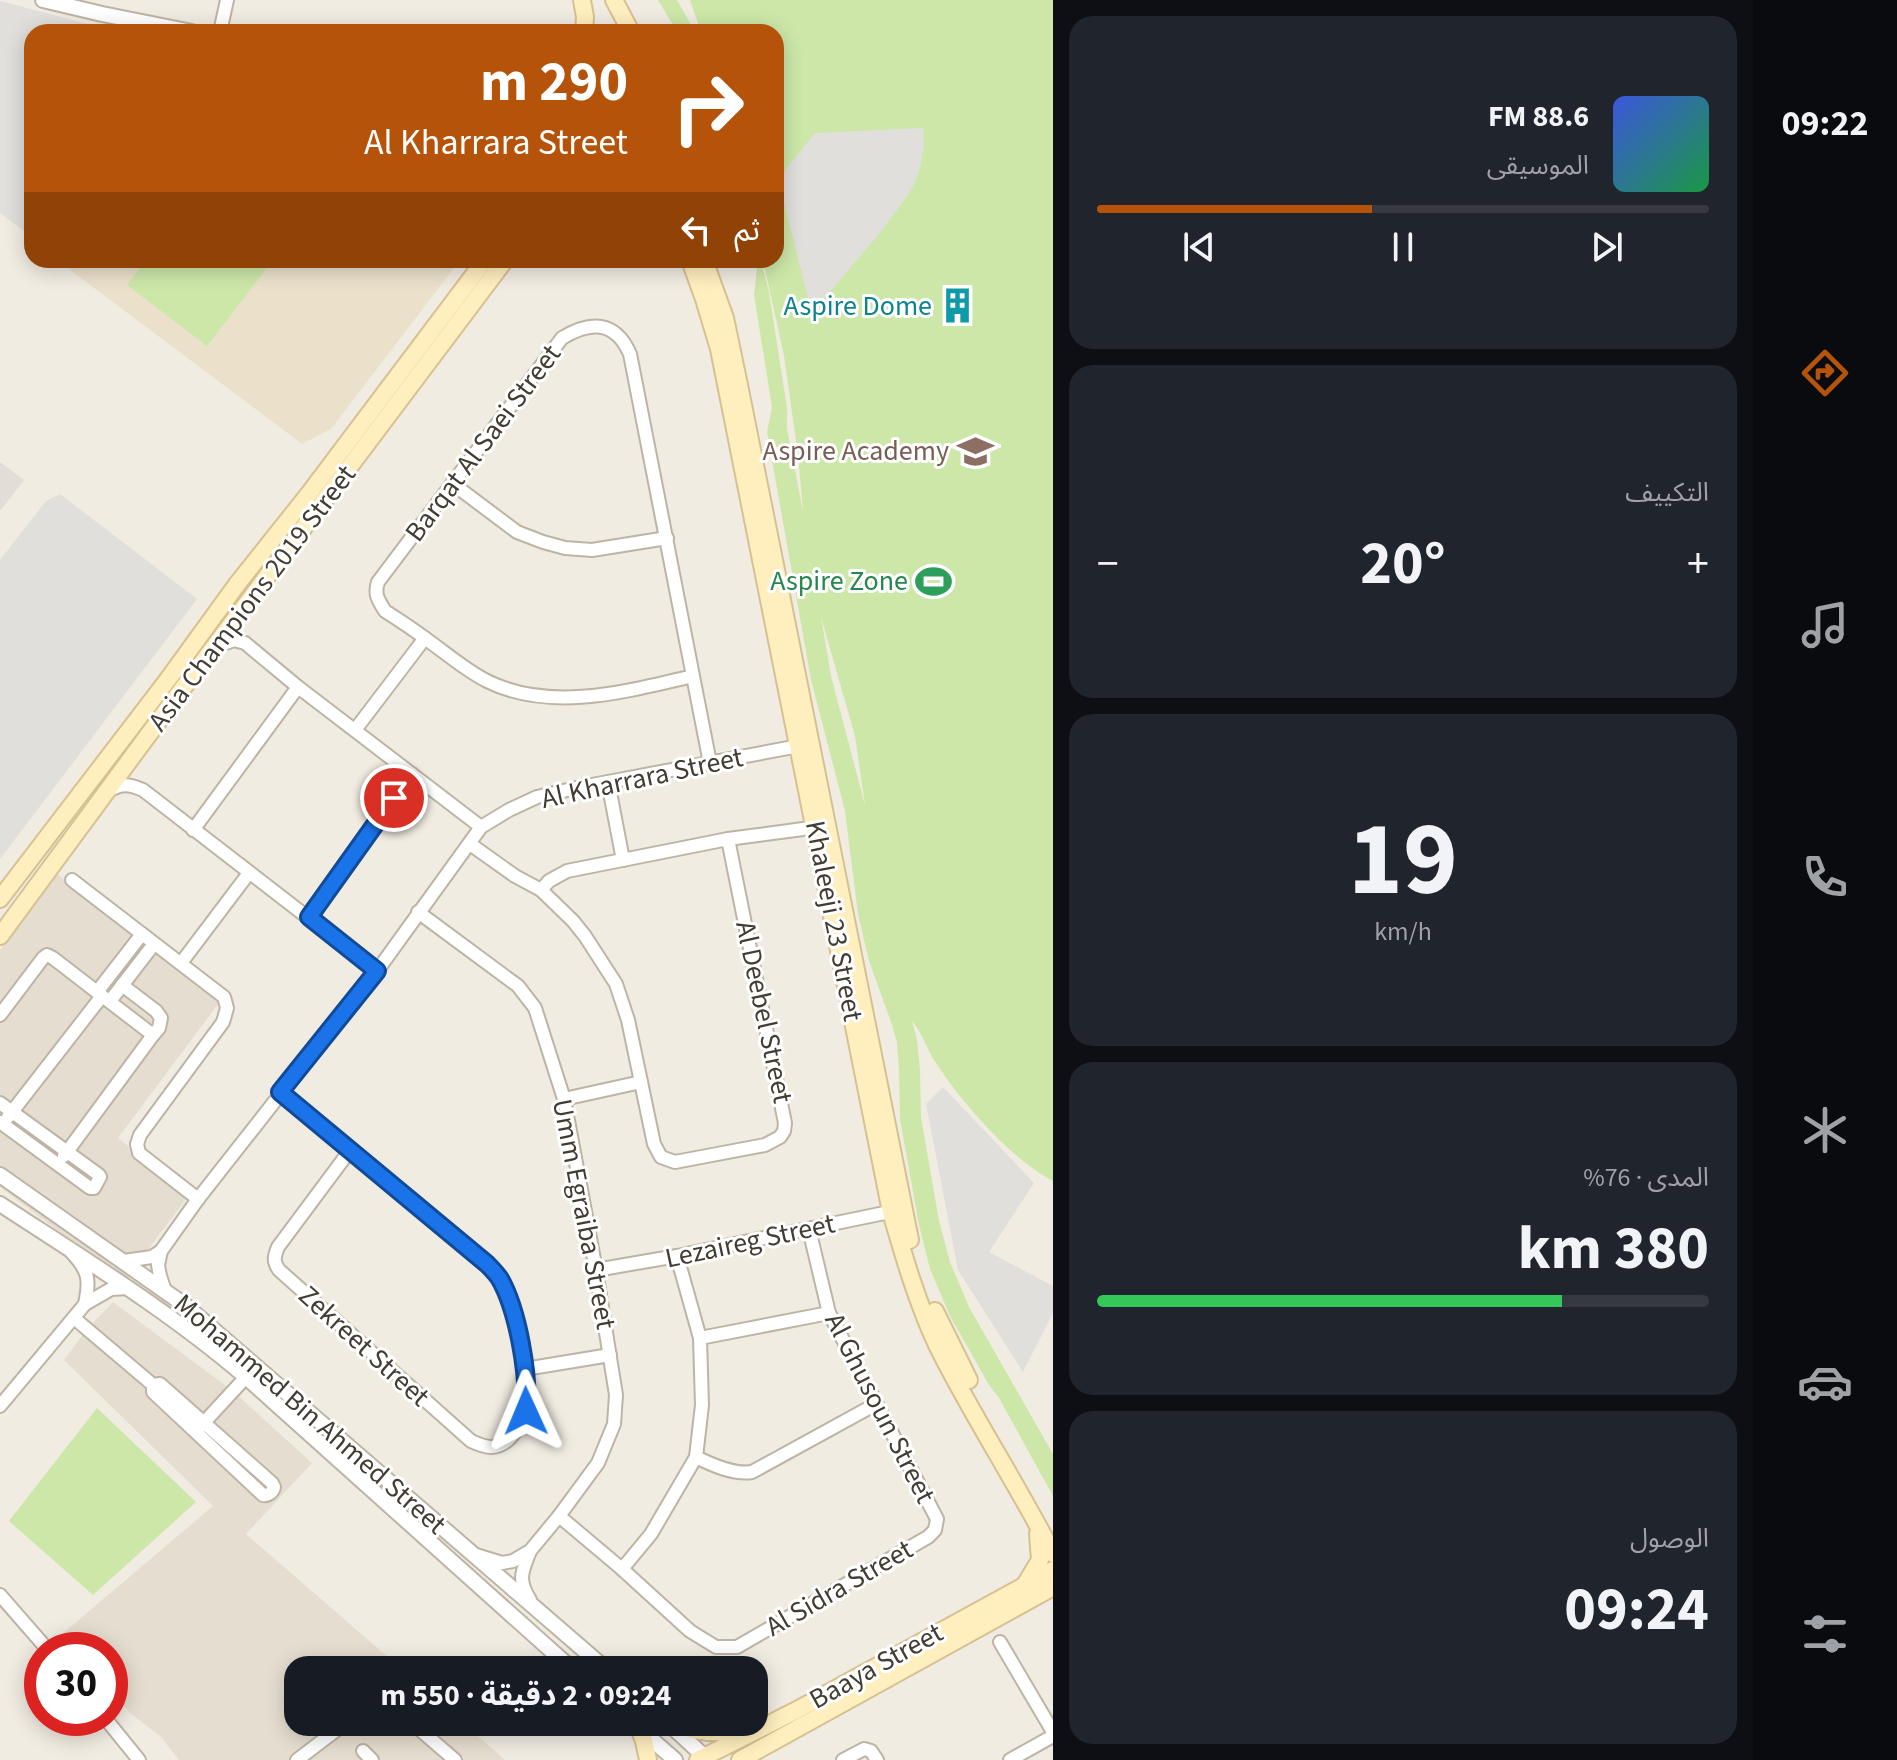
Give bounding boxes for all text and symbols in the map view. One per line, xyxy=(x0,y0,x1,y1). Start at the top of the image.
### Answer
text: 290 m xyxy=(480,43,628,122)
icon: right xyxy=(656,56,760,160)
text: 88.6 FM xyxy=(1488,95,1589,138)
text: 09:22 xyxy=(1782,98,1868,149)
text: Al Kharrara Street xyxy=(364,117,628,168)
text: الموسيقى xyxy=(1487,147,1589,184)
icon: left xyxy=(674,208,718,252)
text: ثم xyxy=(734,209,760,252)
icon: previous xyxy=(1177,225,1221,269)
icon: pause xyxy=(1381,225,1425,269)
icon: next xyxy=(1585,225,1629,269)
place label: Aspire Dome xyxy=(784,286,932,326)
building icon: Aspire Dome xyxy=(939,287,977,325)
street label: Barqat Al Saei Street xyxy=(395,336,571,550)
icon: directions xyxy=(1797,345,1853,401)
place label: Aspire Academy xyxy=(763,431,949,471)
school or university icon: Aspire Academy xyxy=(956,432,994,470)
street label: Asia Champions 2019 Street xyxy=(138,456,366,740)
text: التكييف xyxy=(1625,474,1709,511)
text: 20° xyxy=(1360,522,1446,607)
text: − xyxy=(1097,533,1119,596)
text: + xyxy=(1687,533,1709,596)
place label: Aspire Zone xyxy=(770,561,908,601)
sports icon: Aspire Zone xyxy=(915,562,953,600)
icon: music xyxy=(1797,597,1853,653)
street label: Al Kharrara Street xyxy=(537,737,747,819)
pin xyxy=(360,764,428,832)
icon: arrive xyxy=(372,776,416,820)
text: 19 xyxy=(1348,787,1458,935)
street label: Khaleeji 23 Street xyxy=(795,817,873,1025)
icon: phone xyxy=(1797,849,1853,905)
text: km/h xyxy=(1374,913,1432,950)
street label: Al Deebel Street xyxy=(725,917,803,1107)
street label: Umm Egraiba Street xyxy=(542,1095,626,1333)
icon: climate xyxy=(1797,1102,1853,1158)
text: المدى · 76% xyxy=(1583,1159,1709,1196)
street label: Lezaireg Street xyxy=(662,1203,839,1278)
text: 380 km xyxy=(1518,1207,1709,1292)
street label: Zekreet Street xyxy=(290,1276,439,1416)
street label: Mohammed Bin Ahmed Street xyxy=(165,1284,455,1544)
street label: Al Ghusoun Street xyxy=(815,1306,945,1511)
icon: car xyxy=(1797,1354,1853,1410)
position arrow xyxy=(484,1369,568,1453)
text: الوصول xyxy=(1630,1520,1709,1557)
street label: Al Sidra Street xyxy=(758,1529,921,1646)
text: 09:24 xyxy=(1564,1568,1709,1653)
icon: filters xyxy=(1797,1606,1853,1662)
street label: Baaya Street xyxy=(802,1613,950,1719)
speed limit sign: 30 xyxy=(24,1632,128,1736)
text: 09:24 · 2 دقيقة · 550 m xyxy=(381,1674,671,1717)

